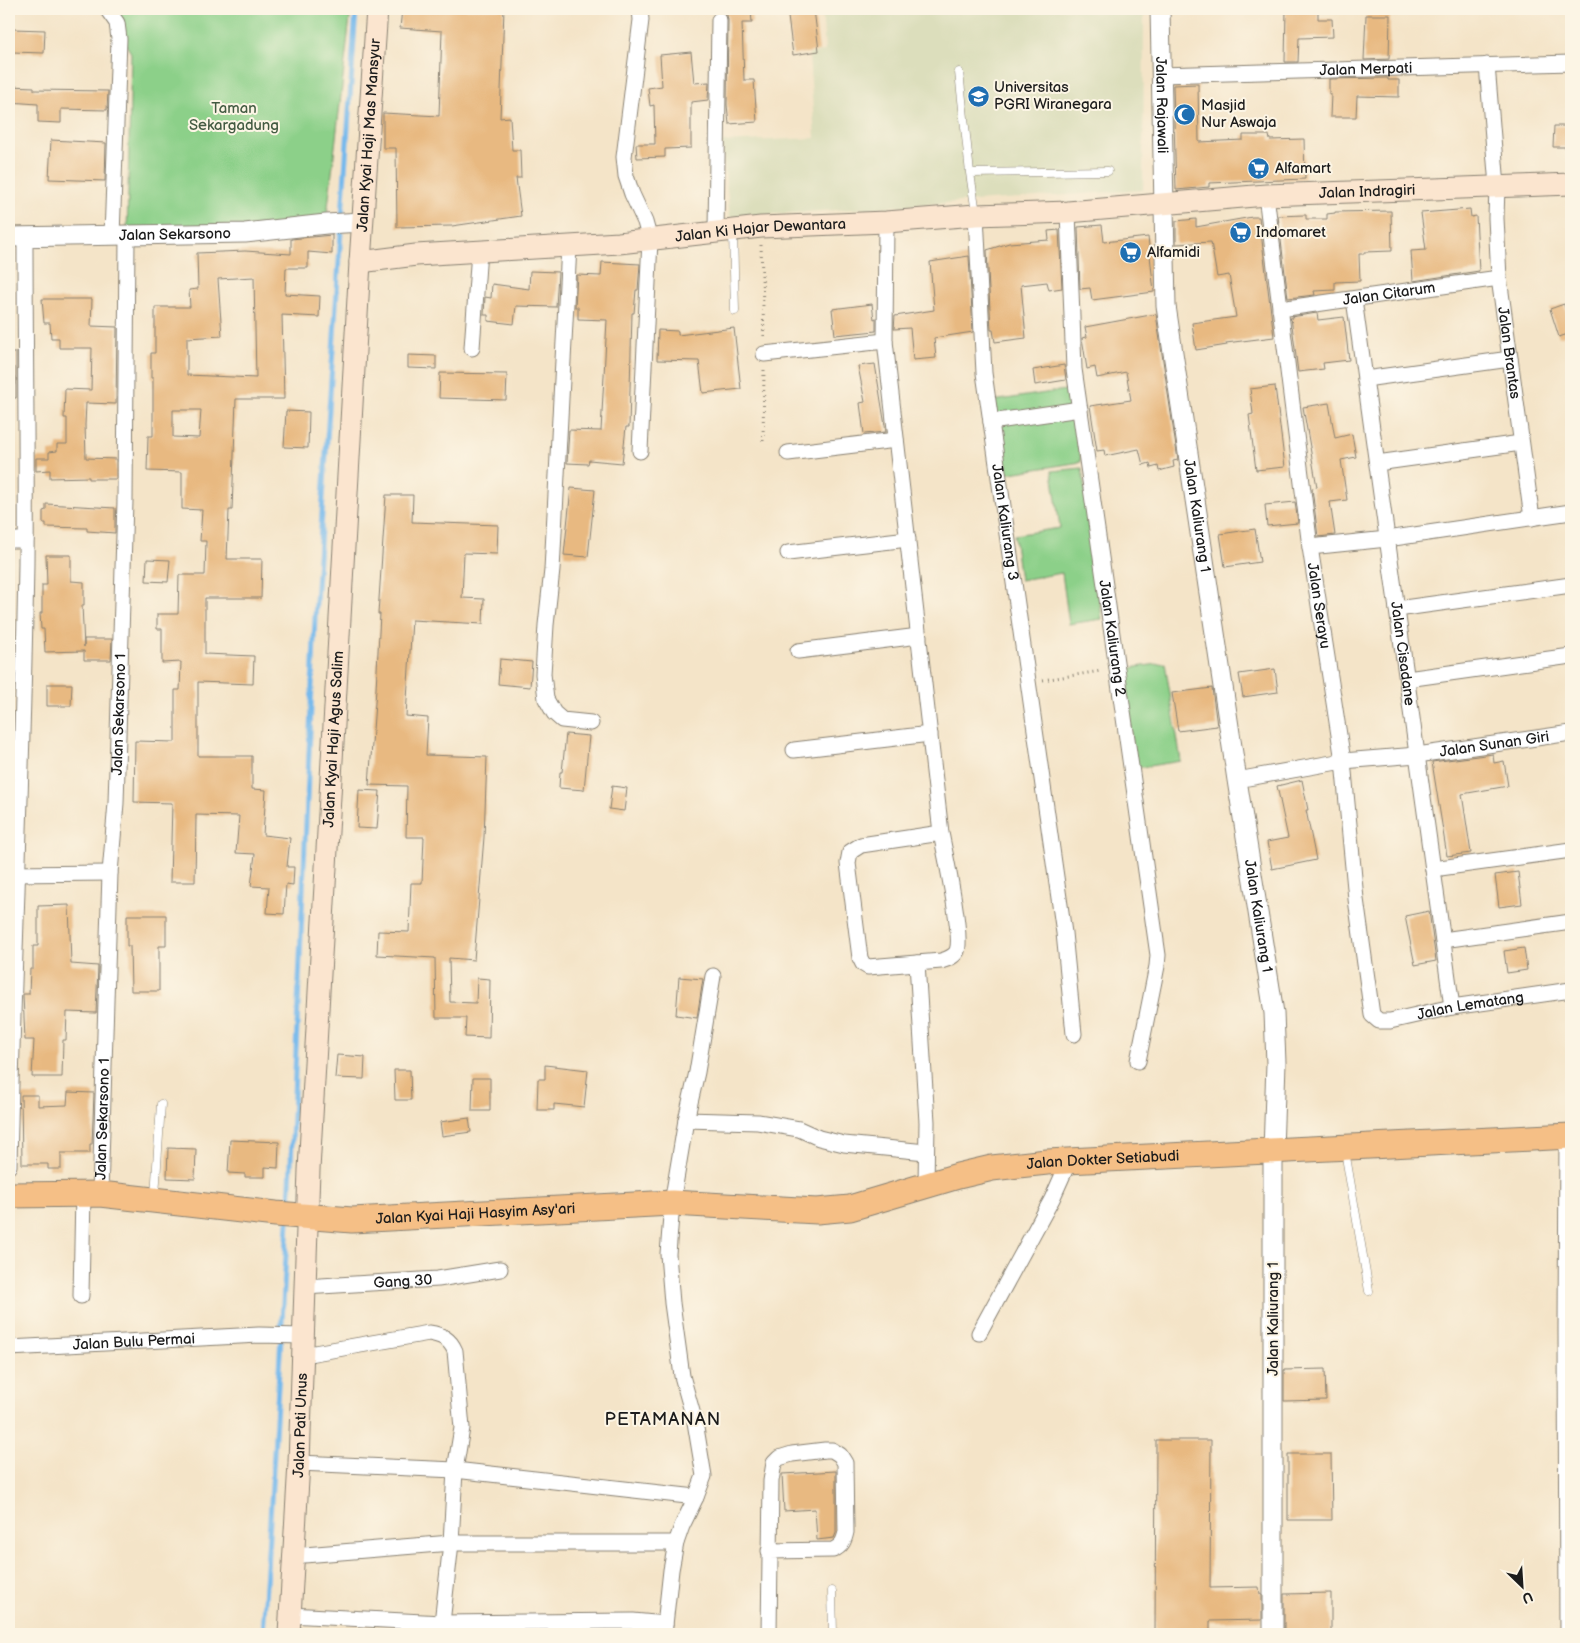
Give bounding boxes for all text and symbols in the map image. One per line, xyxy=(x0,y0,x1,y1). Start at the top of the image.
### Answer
street label: Jalan Kyai Haji Mas Mansyur xyxy=(353,37,385,232)
street label: Jalan Rajawali xyxy=(1151,56,1172,154)
street label: Jalan Merpati xyxy=(1319,58,1413,80)
place label: Universitas PGRI Wiranegara xyxy=(994,78,1112,114)
school or university icon: Universitas PGRI Wiranegara xyxy=(966,84,990,108)
place label: Masjid Nur Aswaja xyxy=(1201,96,1277,132)
park label: Taman Sekargadung xyxy=(189,99,279,135)
mosque icon: Masjid Nur Aswaja xyxy=(1173,102,1197,126)
supermarket icon: Alfamart xyxy=(1247,156,1271,180)
place label: Alfamart xyxy=(1275,159,1332,178)
street label: Jalan Indragiri xyxy=(1318,180,1416,203)
street label: Jalan Ki Hajar Dewantara xyxy=(674,214,846,246)
supermarket icon: Indomaret xyxy=(1228,220,1252,244)
place label: Indomaret xyxy=(1256,223,1326,242)
street label: Jalan Sekarsono xyxy=(119,224,231,245)
supermarket icon: Alfamidi xyxy=(1119,240,1143,264)
place label: Alfamidi xyxy=(1147,243,1200,262)
street label: Jalan Citarum xyxy=(1341,278,1436,310)
street label: Jalan Brantas xyxy=(1494,306,1525,401)
street label: Jalan Kaliurang 1 xyxy=(1180,458,1215,573)
street label: Jalan Kaliurang 3 xyxy=(988,463,1023,582)
street label: Jalan Serayu xyxy=(1303,561,1335,650)
street label: Jalan Kaliurang 2 xyxy=(1095,579,1130,698)
street label: Jalan Cisadane xyxy=(1386,600,1420,707)
street label: Jalan Kyai Haji Agus Salim xyxy=(319,650,348,828)
street label: Jalan Sekarsono 1 xyxy=(107,653,130,776)
street label: Jalan Sunan Giri xyxy=(1438,727,1550,761)
street label: Jalan Kaliurang 1 xyxy=(1240,858,1277,974)
street label: Jalan Lematang xyxy=(1415,987,1525,1024)
street label: Jalan Sekarsono 1 xyxy=(91,1058,114,1180)
street label: Jalan Dokter Setiabudi xyxy=(1025,1146,1180,1174)
street label: Jalan Kyai Haji Hasyim Asy'ari xyxy=(375,1199,576,1228)
street label: Jalan Kaliurang 1 xyxy=(1264,1262,1283,1376)
street label: Gang 30 xyxy=(373,1270,433,1292)
street label: Jalan Bulu Permai xyxy=(72,1329,195,1354)
street label: Jalan Pati Unus xyxy=(289,1372,312,1478)
district label: PETAMANAN xyxy=(605,1409,721,1430)
north arrow xyxy=(1498,1560,1548,1610)
text: U xyxy=(1519,1588,1535,1607)

